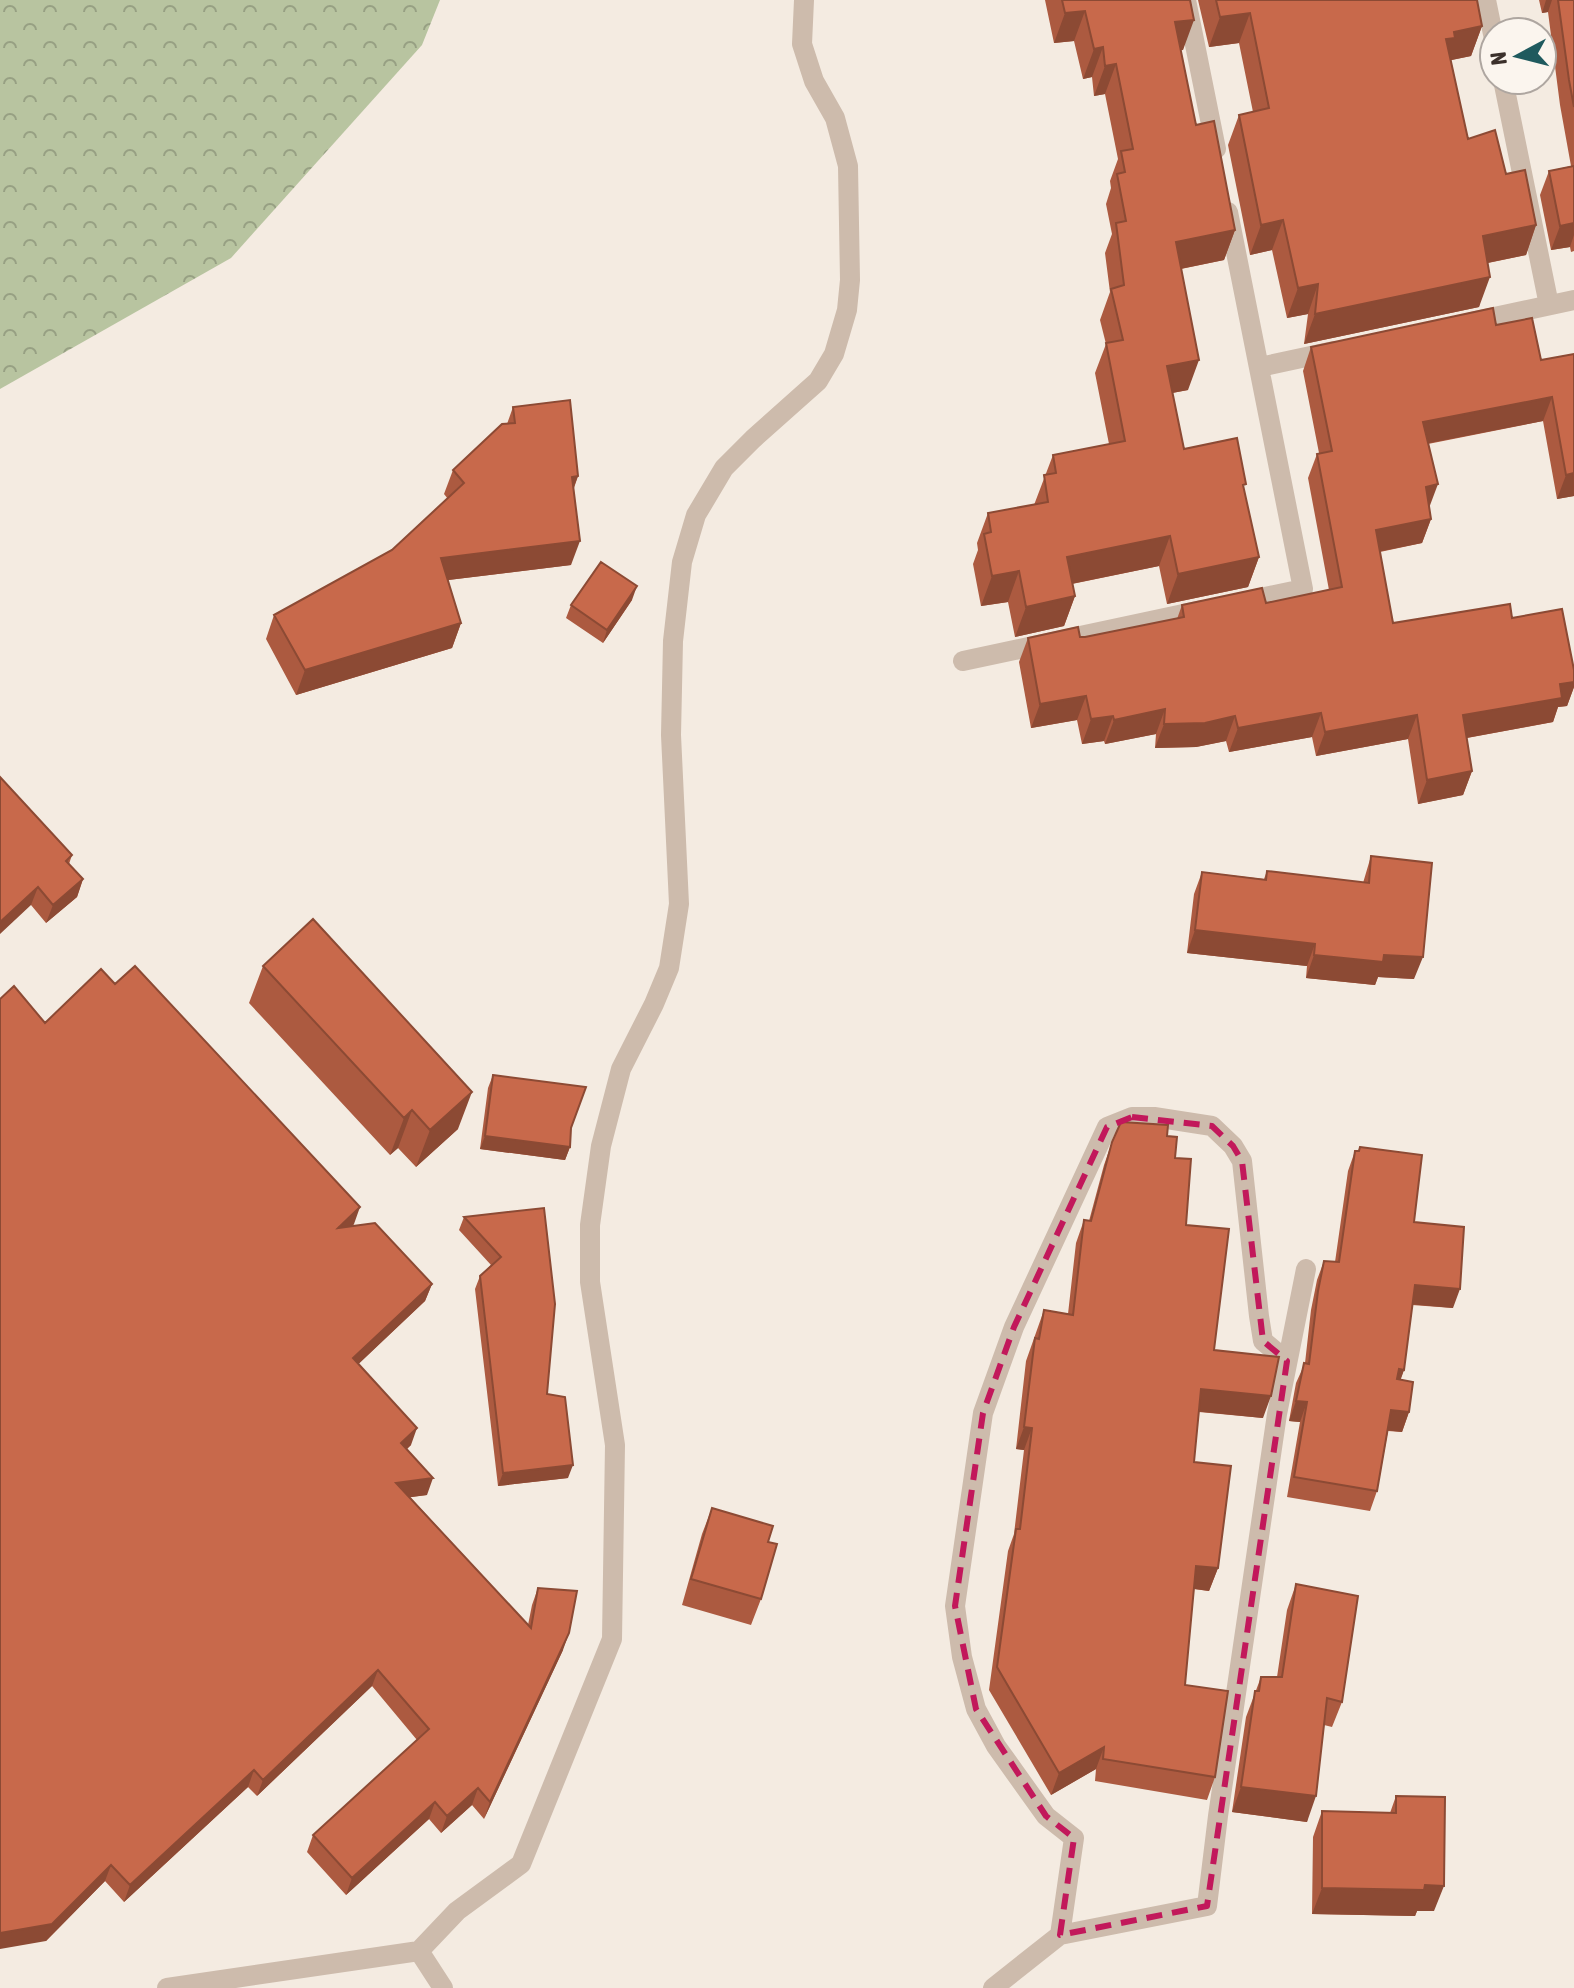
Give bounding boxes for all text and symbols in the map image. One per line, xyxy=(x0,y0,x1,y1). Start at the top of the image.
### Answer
north arrow xyxy=(1478,16,1558,96)
text: N xyxy=(1484,50,1512,66)

